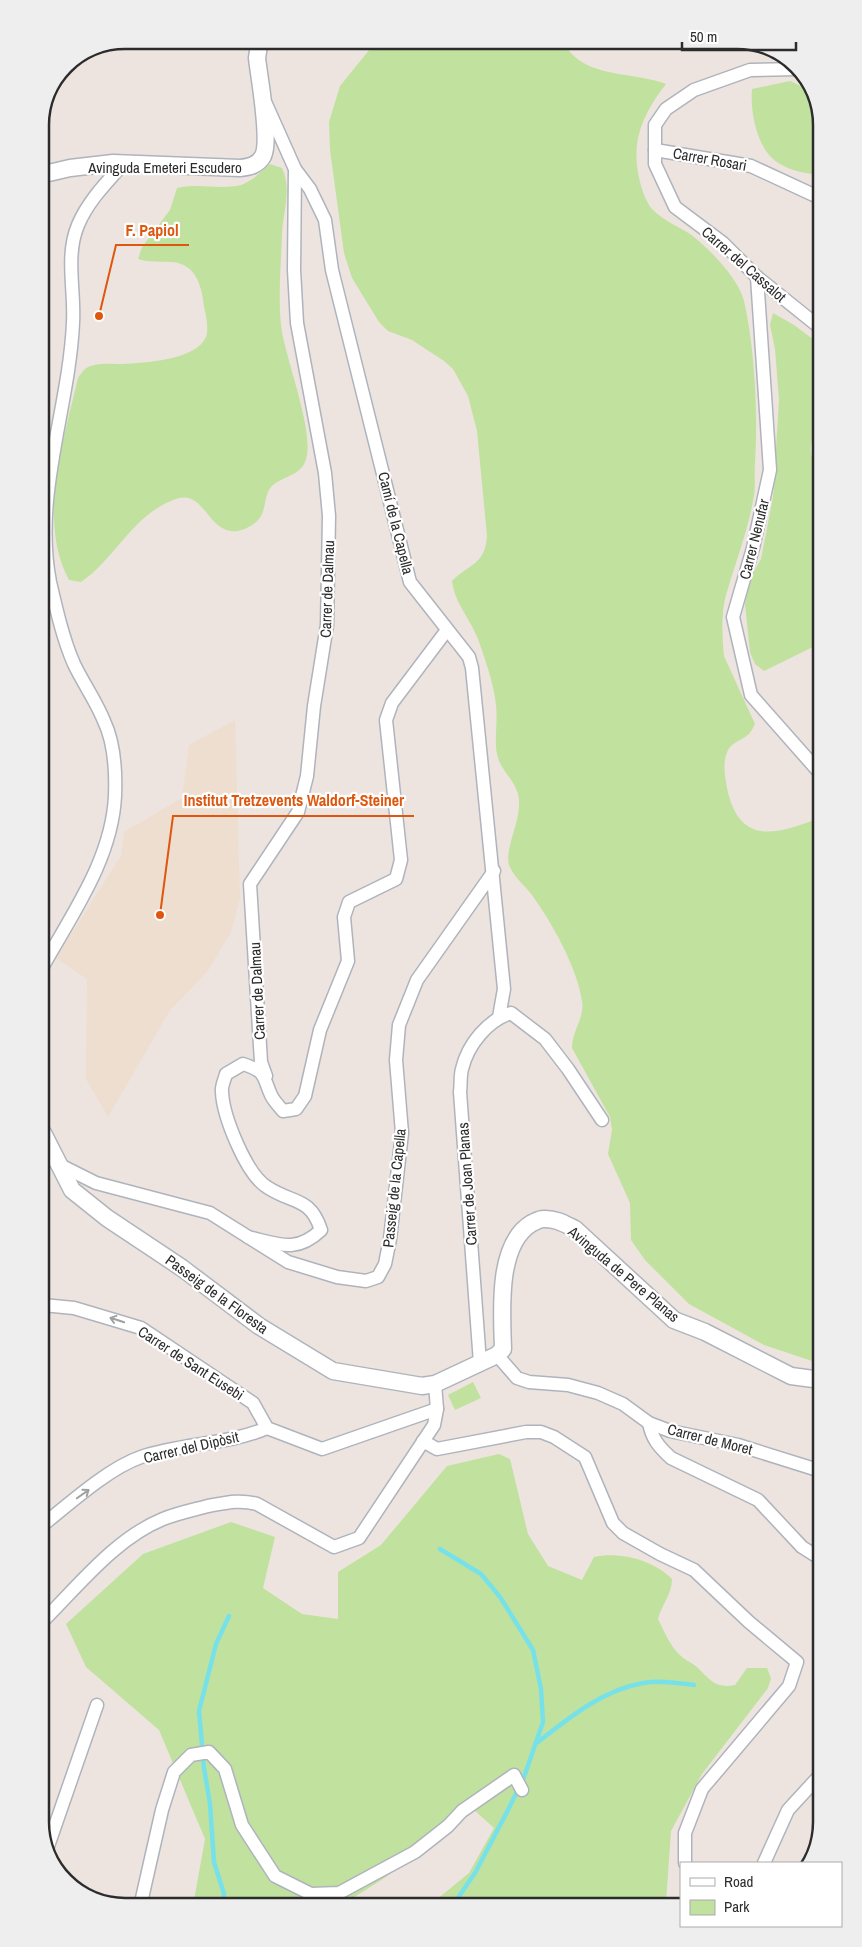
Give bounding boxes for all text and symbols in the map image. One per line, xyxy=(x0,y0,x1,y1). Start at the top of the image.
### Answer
scale bar xyxy=(682,20,796,52)
text: 50 m xyxy=(690,26,717,47)
street label: Carrer Rosari xyxy=(671,142,749,176)
street label: Avinguda Emeteri Escudero xyxy=(87,157,242,178)
callout: F. Papiol xyxy=(116,214,189,245)
text: F. Papiol xyxy=(125,219,179,241)
street label: Carrer del Cassalot xyxy=(697,221,791,307)
street label: Camí de la Capella xyxy=(373,470,419,576)
street label: Carrer Nenufar xyxy=(734,497,774,581)
street label: Carrer de Dalmau xyxy=(315,540,339,638)
callout: Institut Tretzevents Waldorf-Steiner xyxy=(173,785,414,816)
text: Institut Tretzevents Waldorf-Steiner xyxy=(184,789,405,811)
street label: Carrer de Dalmau xyxy=(244,942,270,1040)
street label: Carrer de Joan Planas xyxy=(452,1122,482,1246)
street label: Passeig de la Capella xyxy=(377,1127,411,1249)
street label: Avinguda de Pere Planas xyxy=(563,1221,684,1327)
street label: Passeig de la Floresta xyxy=(161,1250,273,1339)
one-way arrow xyxy=(109,1315,125,1325)
street label: Carrer de Sant Eusebi xyxy=(134,1321,248,1405)
street label: Carrer de Moret xyxy=(665,1418,755,1460)
street label: Carrer del Dipòsit xyxy=(141,1426,241,1468)
one-way arrow xyxy=(75,1489,89,1499)
legend xyxy=(680,1862,842,1927)
text: Road xyxy=(724,1871,753,1892)
text: Park xyxy=(724,1896,750,1917)

